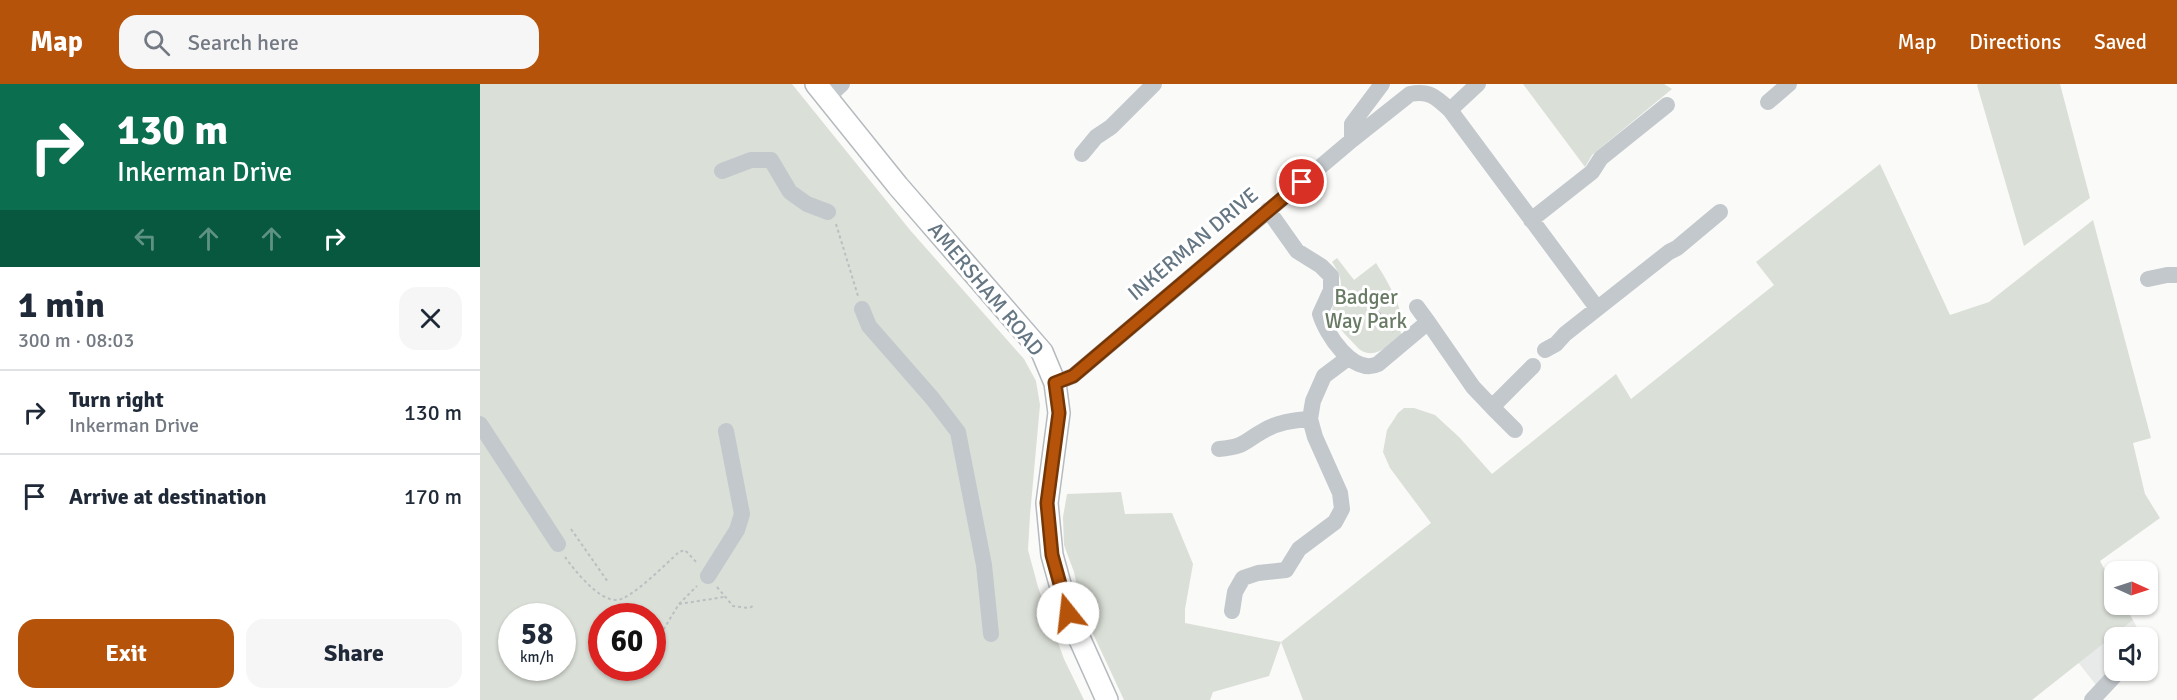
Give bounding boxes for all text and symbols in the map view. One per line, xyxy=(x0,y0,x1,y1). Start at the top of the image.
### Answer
search box xyxy=(119,15,539,69)
text: Map xyxy=(30,25,83,59)
icon: search xyxy=(140,26,173,59)
text: Search here xyxy=(188,29,299,56)
text: Map xyxy=(1898,29,1936,55)
text: Directions xyxy=(1969,29,2061,55)
text: Saved xyxy=(2094,29,2147,55)
text: 130 m xyxy=(117,105,228,156)
icon: right xyxy=(18,108,96,186)
text: Inkerman Drive xyxy=(117,156,292,189)
pin xyxy=(1276,156,1327,207)
icon: arrive xyxy=(1285,165,1318,198)
street label: INKERMAN DRIVE xyxy=(1122,182,1264,306)
street label: AMERSHAM ROAD xyxy=(922,217,1050,361)
icon: left xyxy=(129,222,162,255)
icon: ahead xyxy=(192,222,225,255)
icon: ahead xyxy=(255,222,288,255)
icon: right xyxy=(318,222,351,255)
text: 1 min xyxy=(18,283,105,328)
park label: Badger Way Park xyxy=(1325,284,1408,334)
button: close xyxy=(399,287,462,350)
text: 300 m · 08:03 xyxy=(18,328,134,353)
text: Turn right xyxy=(69,386,164,413)
icon: right xyxy=(18,396,51,429)
text: 130 m xyxy=(404,399,462,426)
text: Inkerman Drive xyxy=(69,413,199,438)
icon: arrive xyxy=(18,480,51,513)
text: Arrive at destination xyxy=(69,483,266,510)
text: 170 m xyxy=(404,483,462,510)
north arrow xyxy=(2104,561,2158,615)
map controls xyxy=(2104,561,2158,681)
position arrow xyxy=(1036,581,1100,645)
speed limit sign: 60 xyxy=(588,603,666,681)
text: 58 xyxy=(521,616,553,653)
button: Exit xyxy=(18,619,234,688)
button: Share xyxy=(246,619,462,688)
button: sound xyxy=(2104,627,2158,681)
text: km/h xyxy=(520,648,554,666)

